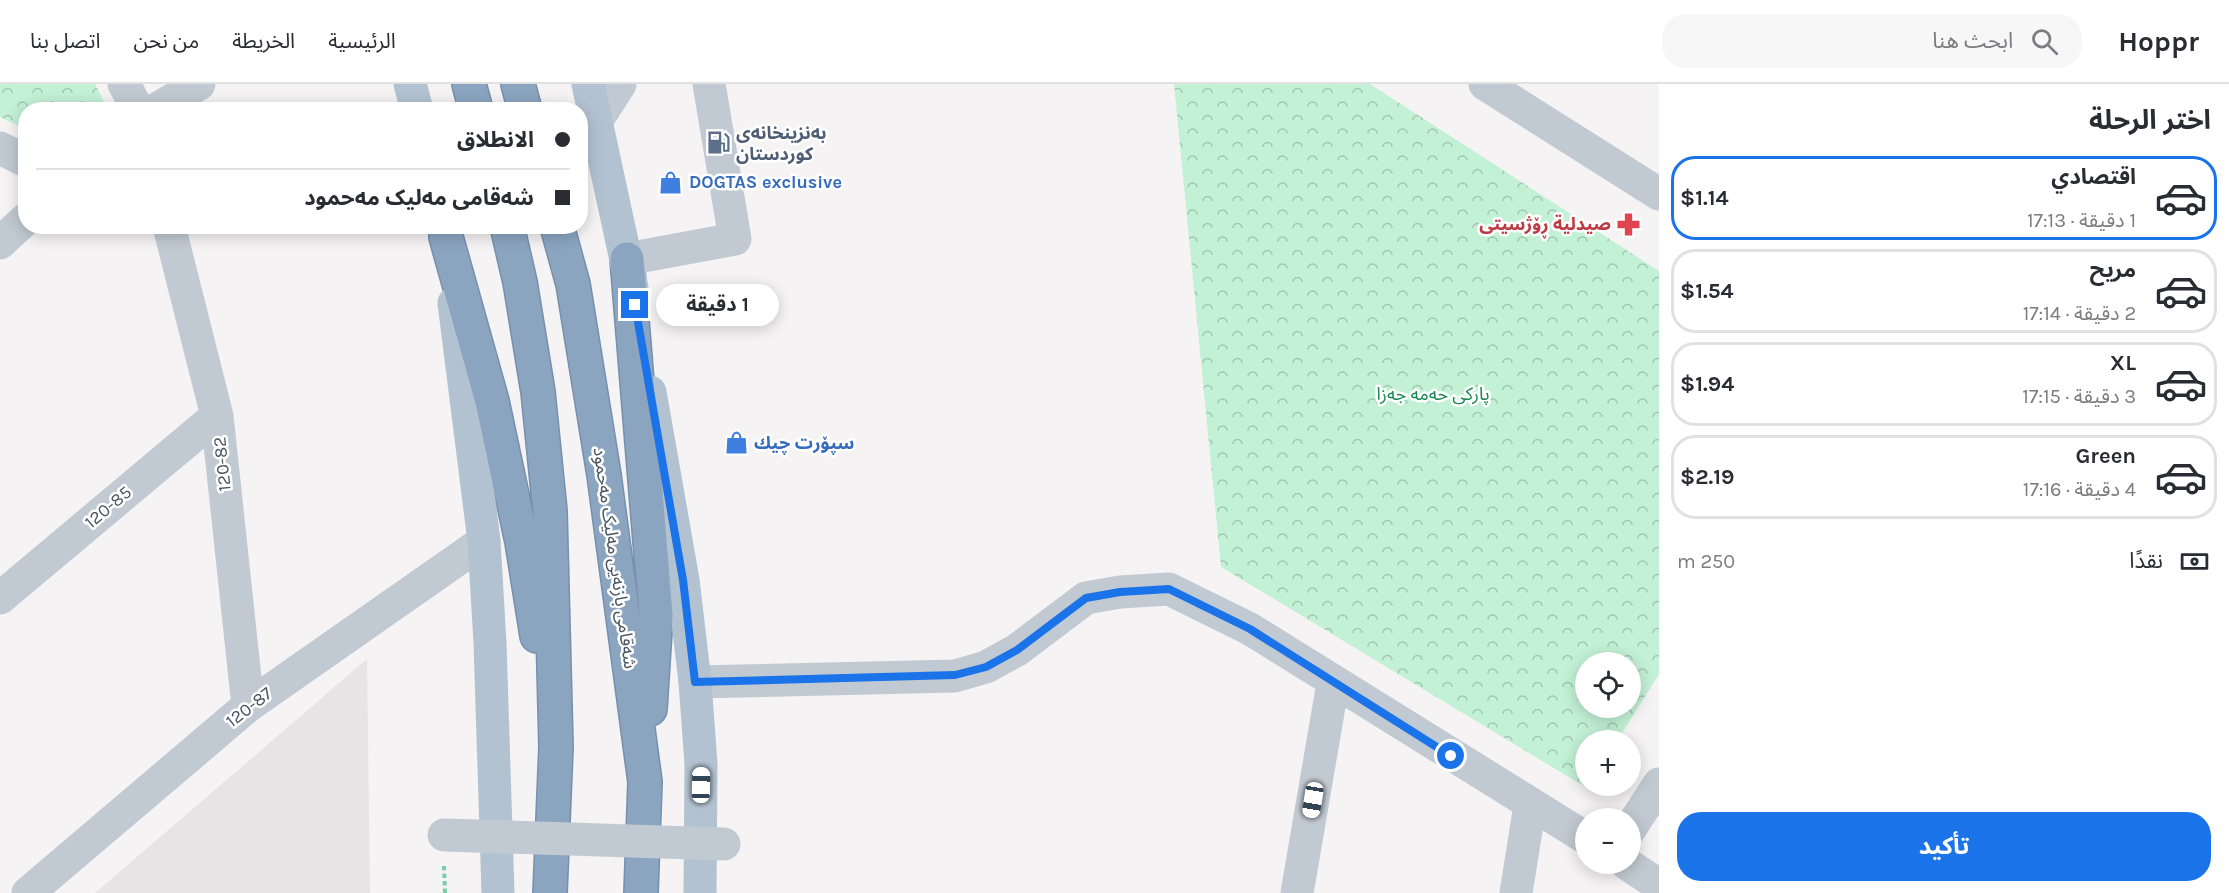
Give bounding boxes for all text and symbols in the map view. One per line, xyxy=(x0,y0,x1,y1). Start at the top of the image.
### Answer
search box xyxy=(1662,14,2082,68)
icon: search xyxy=(2028,25,2061,58)
text: Hoppr xyxy=(2118,25,2199,58)
text: ابحث هنا xyxy=(1932,28,2013,54)
text: اتصل بنا xyxy=(30,29,101,53)
text: من نحن xyxy=(134,29,199,53)
text: الخريطة xyxy=(232,29,295,53)
text: الرئيسية xyxy=(328,29,396,53)
text: اختر الرحلة xyxy=(2089,104,2211,136)
place label: بەنزینخانەی کوردستان xyxy=(736,122,826,165)
text: الانطلاق xyxy=(457,127,534,153)
fuel station icon: بەنزینخانەی کوردستان xyxy=(705,130,731,156)
text: اقتصادي xyxy=(2051,164,2136,190)
shop icon: DOGTAS exclusive xyxy=(658,169,684,195)
place label: DOGTAS exclusive xyxy=(689,171,842,193)
icon: car xyxy=(2154,171,2208,225)
text: شەقامی مەلیک مەحمود xyxy=(304,185,534,211)
text: $1.14 xyxy=(1680,185,1729,211)
text: 1 دقيقة · 17:13 xyxy=(2027,209,2136,232)
pharmacy icon: صيدلية ڕۆژسیتی xyxy=(1616,211,1642,237)
place label: صيدلية ڕۆژسیتی xyxy=(1479,213,1611,239)
text: مريح xyxy=(2090,257,2136,283)
icon: car xyxy=(2154,264,2208,318)
text: $1.54 xyxy=(1680,278,1734,304)
callout: 1 دقيقة xyxy=(656,284,779,326)
route end xyxy=(621,291,648,318)
text: 1 دقيقة xyxy=(686,293,749,316)
text: 2 دقيقة · 17:14 xyxy=(2023,302,2136,325)
text: XL xyxy=(2110,350,2136,376)
icon: car xyxy=(2154,357,2208,411)
text: $1.94 xyxy=(1680,371,1734,397)
park label: پارکی حەمە جەزا xyxy=(1376,383,1490,405)
text: 3 دقيقة · 17:15 xyxy=(2022,385,2136,408)
shop icon: سپۆرت چيك xyxy=(723,430,749,456)
place label: سپۆرت چيك xyxy=(754,432,854,455)
street label: 120-82 xyxy=(208,436,236,492)
text: Green xyxy=(2075,443,2136,469)
street label: شەقامی بازنەیی مەلیک مەحمود xyxy=(589,446,641,670)
icon: car xyxy=(2154,450,2208,504)
text: $2.19 xyxy=(1680,464,1734,490)
text: 4 دقيقة · 17:16 xyxy=(2023,478,2136,501)
street label: 120-85 xyxy=(80,481,136,533)
icon: cash xyxy=(2178,545,2211,578)
text: نقدًا xyxy=(2129,548,2163,574)
text: 250 m xyxy=(1677,550,1735,573)
map controls xyxy=(1575,652,1641,874)
button: locate xyxy=(1575,652,1641,718)
street label: 120-87 xyxy=(221,682,277,732)
button: + xyxy=(1575,730,1641,796)
route start xyxy=(1437,742,1464,769)
car xyxy=(692,767,710,803)
car xyxy=(1301,781,1325,819)
button: − xyxy=(1575,808,1641,874)
button: تأكيد xyxy=(1677,812,2211,881)

